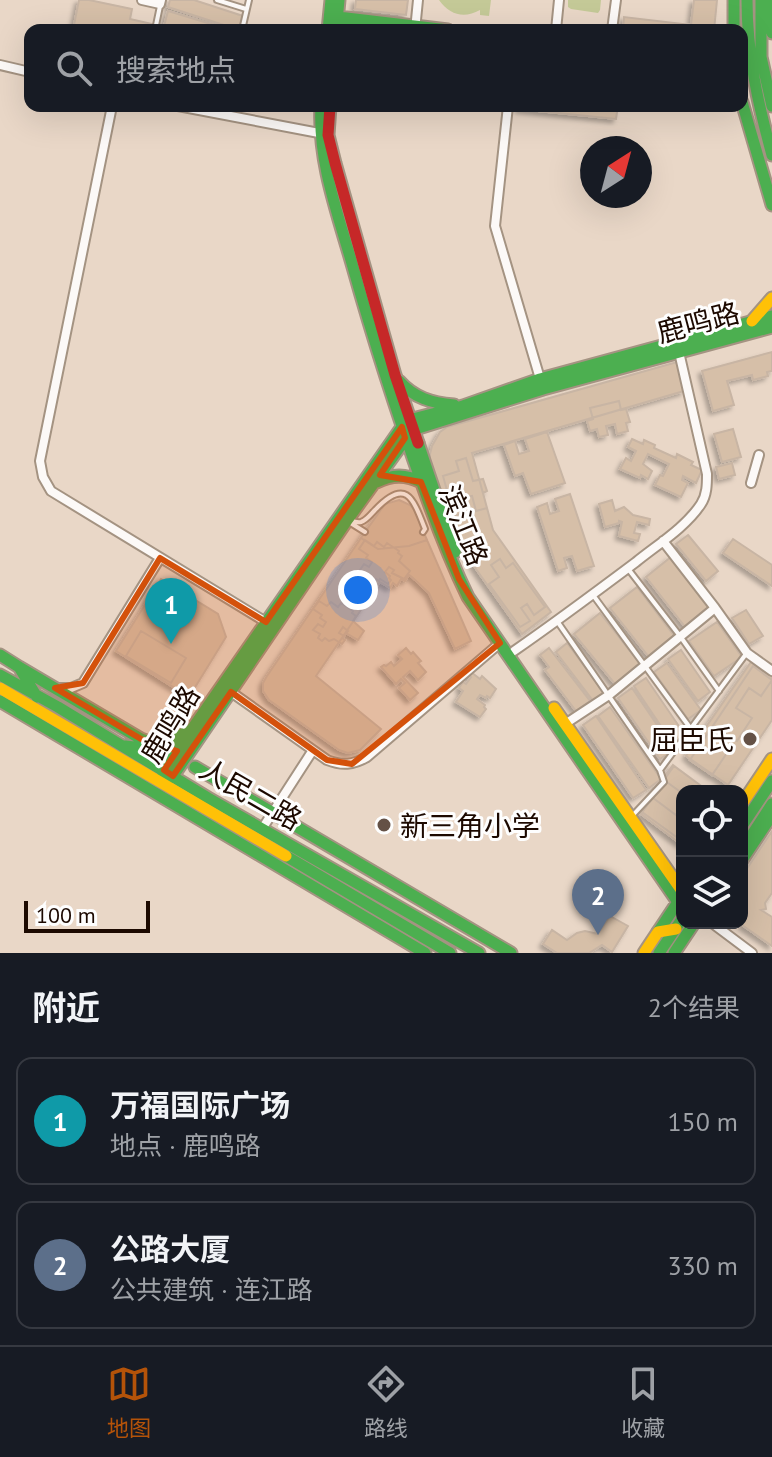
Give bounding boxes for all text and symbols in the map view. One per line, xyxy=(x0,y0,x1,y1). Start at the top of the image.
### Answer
search box xyxy=(24,24,748,112)
icon: search xyxy=(52,46,96,90)
text: 搜索地点 xyxy=(116,50,236,89)
north arrow xyxy=(580,136,652,208)
street label: 鹿鸣路 xyxy=(653,293,743,351)
street label: 滨江路 xyxy=(431,479,497,571)
your location xyxy=(338,570,378,610)
pin: 1 xyxy=(145,578,197,644)
street label: 鹿鸣路 xyxy=(133,678,207,770)
place label: 屈臣氏 xyxy=(650,721,734,758)
marker: 屈臣氏 xyxy=(741,730,759,748)
street label: 人民二路 xyxy=(193,750,309,838)
map controls xyxy=(676,785,748,929)
button: locate xyxy=(676,785,748,857)
place label: 新三角小学 xyxy=(400,807,540,844)
marker: 新三角小学 xyxy=(375,816,393,834)
button: layers xyxy=(676,857,748,929)
pin: 2 xyxy=(572,869,624,935)
scale bar xyxy=(24,897,150,933)
text: 100 m xyxy=(36,901,96,929)
text: 附近 xyxy=(32,985,100,1029)
text: 2个结果 xyxy=(648,991,740,1024)
text: 万福国际广场 xyxy=(110,1085,290,1124)
text: 1 xyxy=(53,1105,67,1138)
text: 150 m xyxy=(667,1105,738,1138)
text: 地点 · 鹿鸣路 xyxy=(110,1129,261,1162)
text: 公路大厦 xyxy=(110,1229,230,1268)
text: 2 xyxy=(53,1249,67,1282)
text: 330 m xyxy=(667,1249,738,1282)
text: 公共建筑 · 连江路 xyxy=(110,1273,313,1306)
tab: 地图 xyxy=(107,1362,151,1442)
tab: 路线 xyxy=(364,1362,408,1442)
tab: 收藏 xyxy=(621,1362,665,1442)

